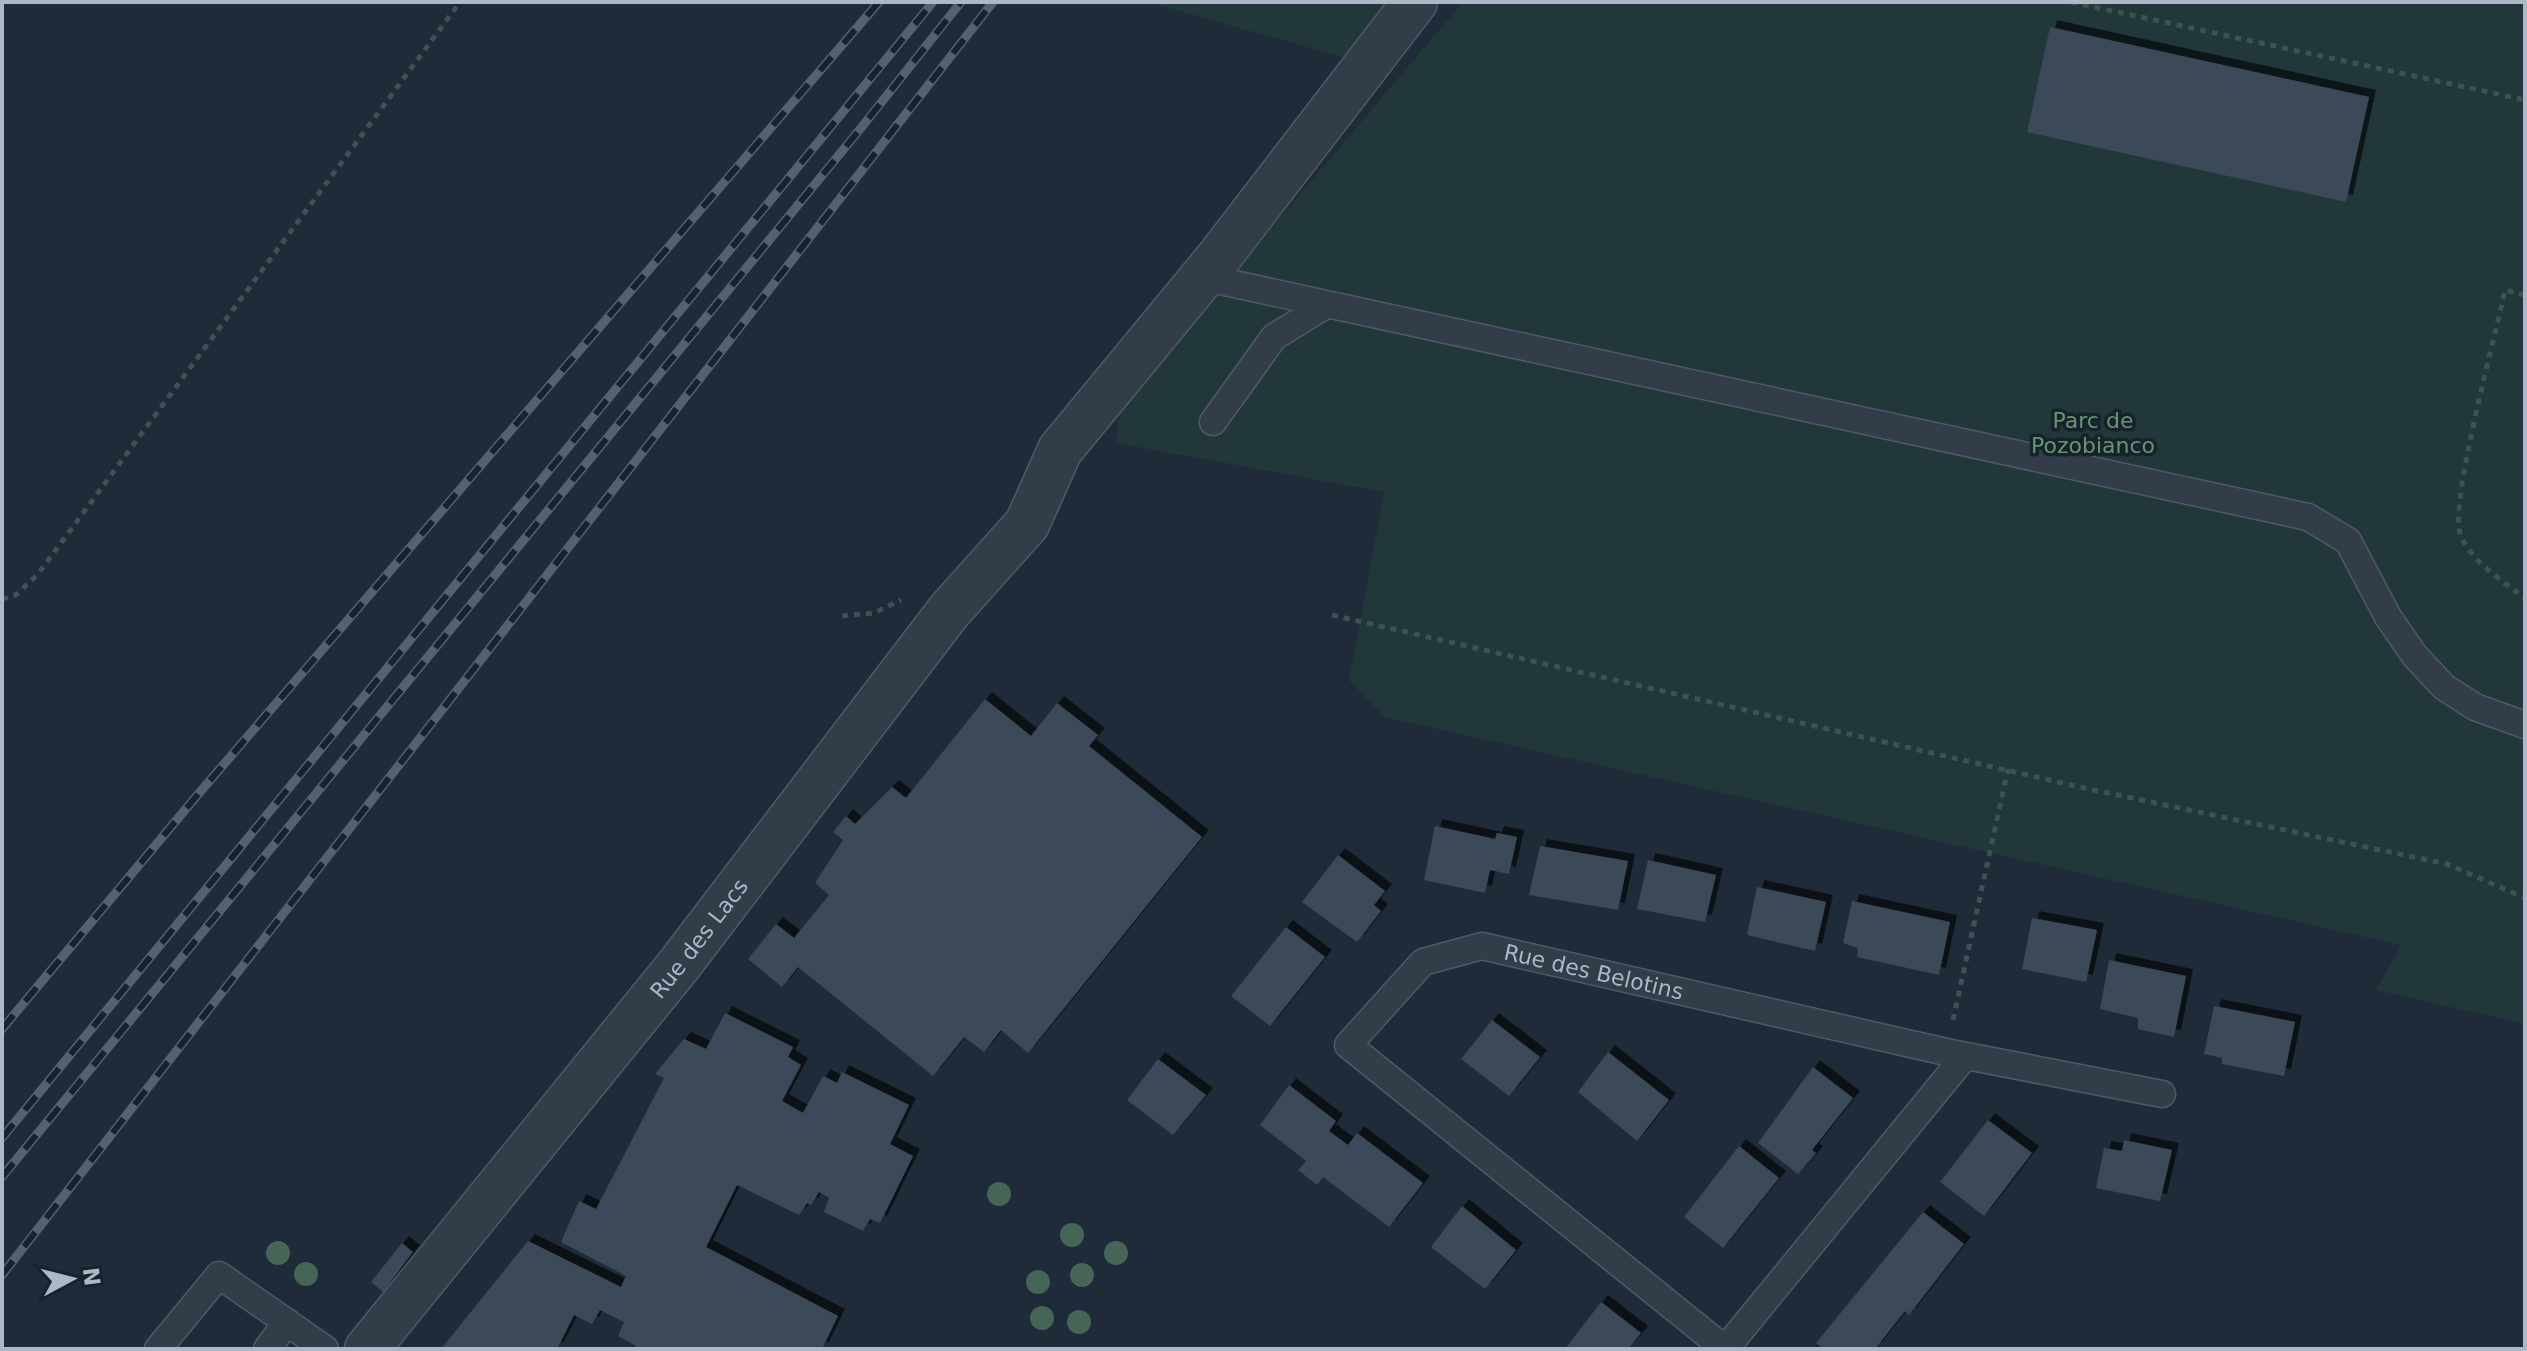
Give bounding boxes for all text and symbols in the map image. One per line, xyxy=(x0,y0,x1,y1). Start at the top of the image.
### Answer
park label: Parc de Pozobianco xyxy=(2031,408,2155,458)
street label: Rue des Lacs xyxy=(645,874,753,1003)
street label: Rue des Belotins xyxy=(1502,939,1686,1005)
north arrow xyxy=(32,1239,112,1319)
text: N xyxy=(78,1266,105,1287)

